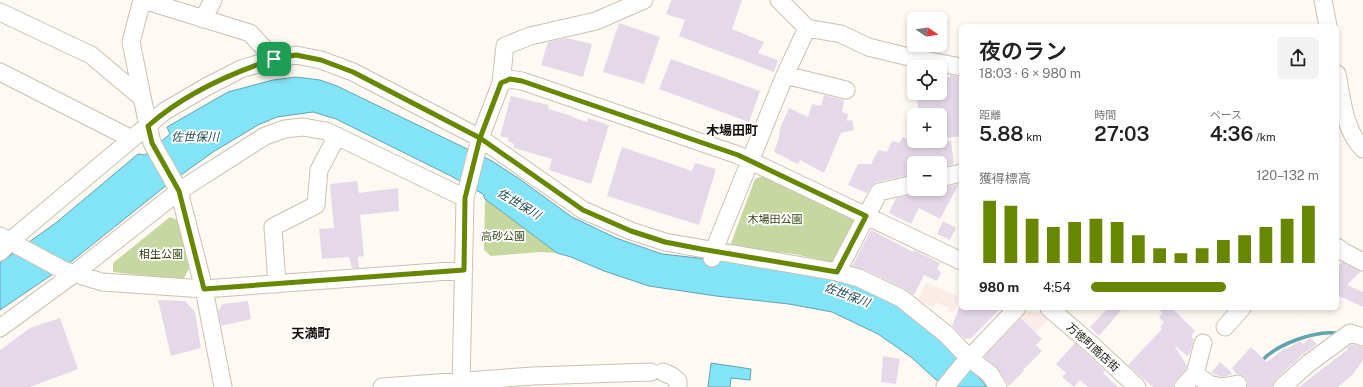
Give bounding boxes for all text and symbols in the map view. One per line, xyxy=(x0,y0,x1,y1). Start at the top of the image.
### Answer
north arrow xyxy=(907,12,947,52)
map controls xyxy=(907,12,947,196)
button: share xyxy=(1277,37,1319,79)
text: 夜のラン xyxy=(979,38,1067,64)
pin xyxy=(257,42,291,76)
icon: arrive xyxy=(263,48,285,70)
button: locate xyxy=(907,60,947,100)
text: 18:03 · 6 × 980 m xyxy=(979,66,1081,81)
button: + xyxy=(907,108,947,148)
text: 距離 xyxy=(979,109,1001,121)
text: 時間 xyxy=(1094,109,1116,121)
text: ペース xyxy=(1210,109,1242,121)
text: 5.88 xyxy=(979,122,1024,146)
text: 27:03 xyxy=(1094,122,1149,146)
text: 4:36 xyxy=(1210,122,1253,146)
district label: 木場田町 xyxy=(706,123,758,138)
water label: 佐世保川 xyxy=(171,130,221,144)
text: km xyxy=(1024,131,1042,143)
text: /km xyxy=(1253,131,1276,143)
button: − xyxy=(907,156,947,196)
text: 120–132 m xyxy=(1256,168,1319,183)
text: 獲得標高 xyxy=(979,171,1031,186)
water label: 佐世保川 xyxy=(495,186,545,223)
park label: 木場田公園 xyxy=(748,213,803,225)
park label: 高砂公園 xyxy=(481,230,525,242)
park label: 相生公園 xyxy=(139,248,183,260)
water label: 佐世保川 xyxy=(822,280,874,311)
text: 980 m xyxy=(979,280,1019,295)
text: 4:54 xyxy=(1043,280,1071,295)
street label: 万徳町商店街 xyxy=(1064,320,1122,374)
district label: 天満町 xyxy=(291,326,331,341)

